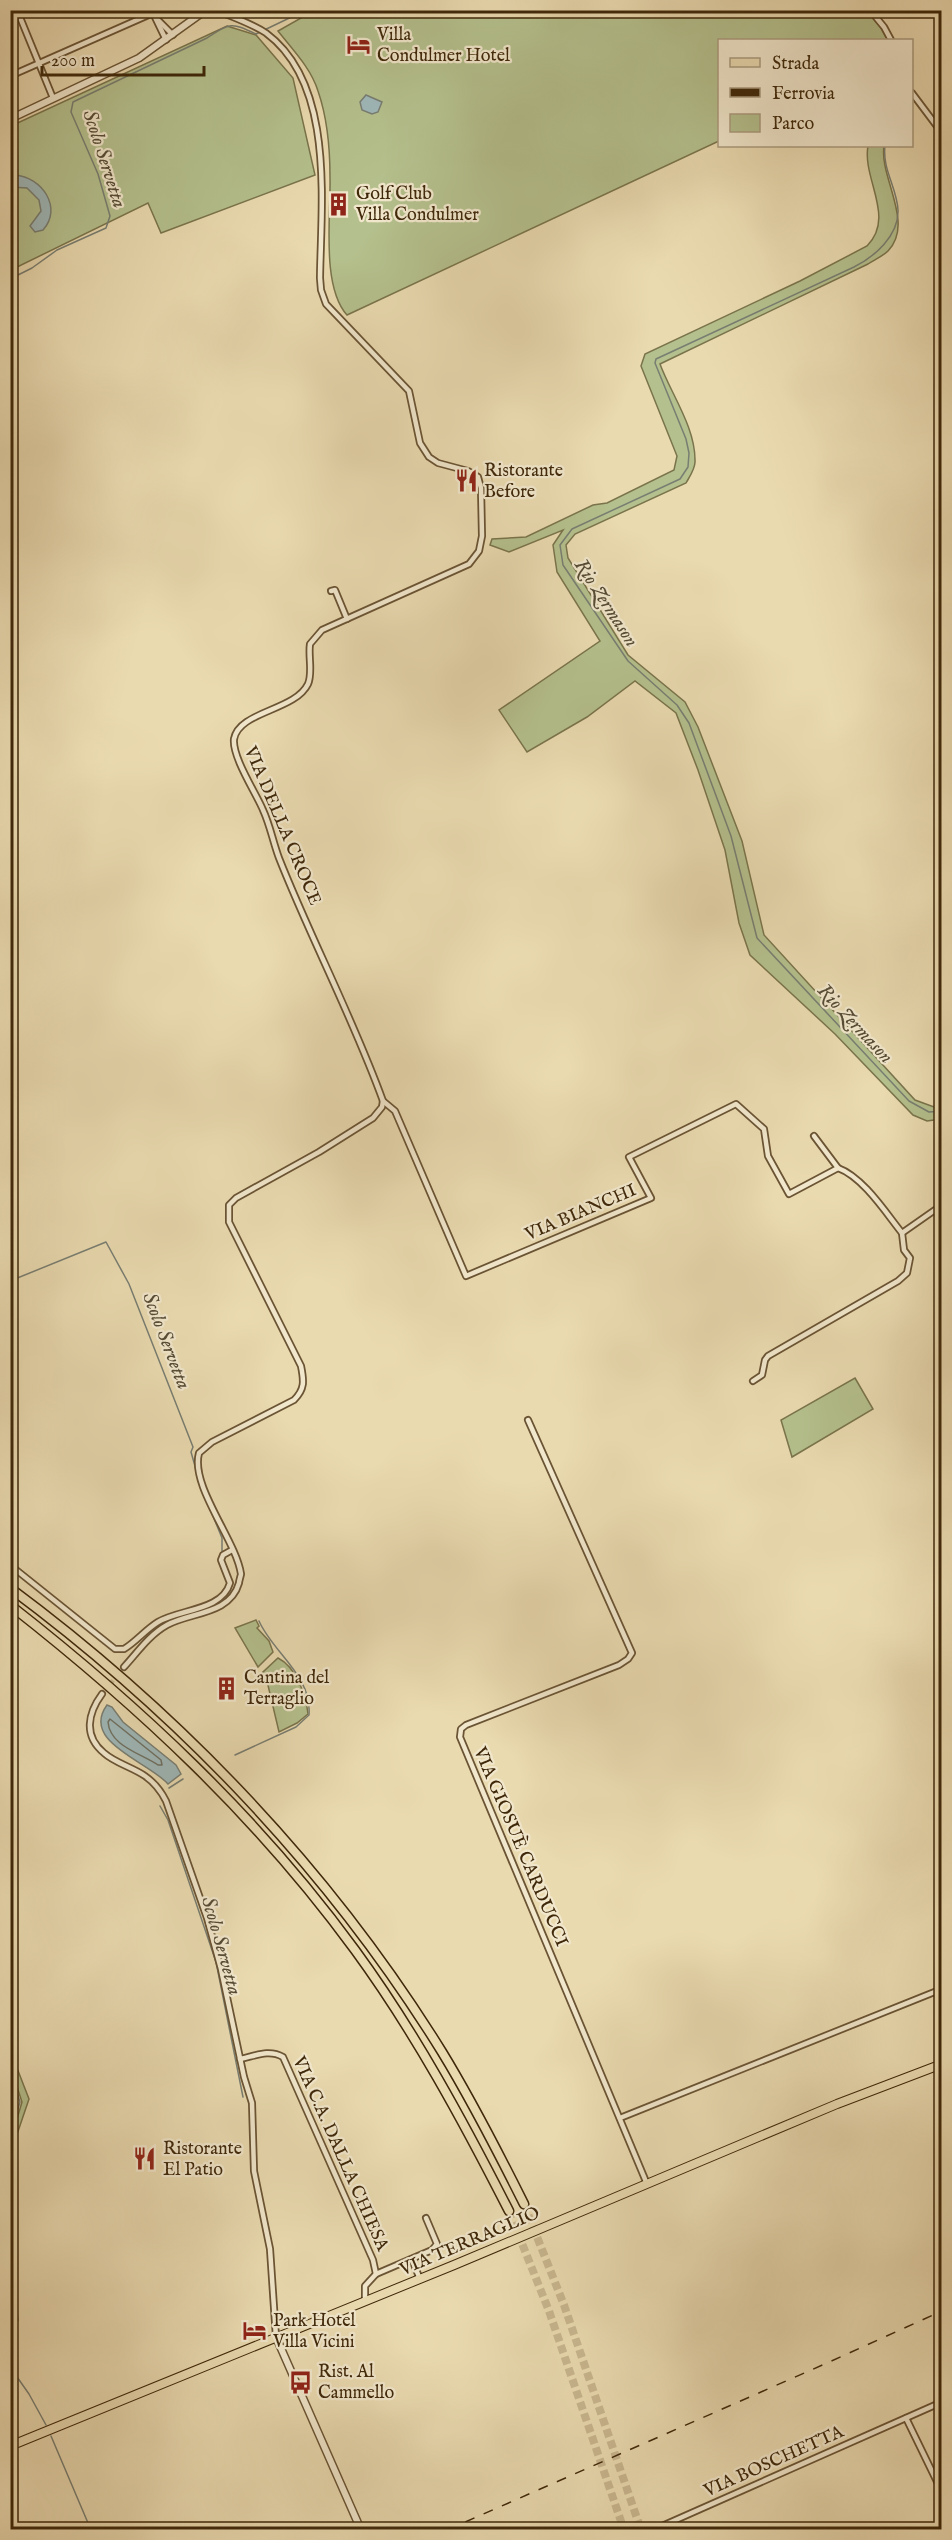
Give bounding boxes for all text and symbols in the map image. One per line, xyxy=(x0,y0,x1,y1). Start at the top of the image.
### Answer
place label: Villa Condulmer Hotel xyxy=(376,24,510,68)
hotel icon: Villa Condulmer Hotel xyxy=(346,32,372,58)
scale bar xyxy=(42,39,204,77)
legend xyxy=(718,39,913,147)
text: 200 m xyxy=(51,50,95,73)
text: Strada xyxy=(772,53,819,76)
text: Ferrovia xyxy=(772,83,835,106)
water label: Scolo Servetta xyxy=(76,107,132,211)
text: Parco xyxy=(772,113,814,136)
place label: Golf Club Villa Condulmer xyxy=(355,183,479,227)
building icon: Golf Club Villa Condulmer xyxy=(325,191,351,217)
place label: Ristorante Before xyxy=(484,460,563,504)
restaurant icon: Ristorante Before xyxy=(453,468,479,494)
water label: Rio Zermason xyxy=(567,554,644,652)
street label: VIA DELLA CROCE xyxy=(238,742,326,909)
water label: Rio Zermason xyxy=(811,979,898,1070)
street label: VIA BIANCHI xyxy=(521,1179,640,1247)
water label: Scolo Servetta xyxy=(136,1289,196,1393)
place label: Cantina del Terraglio xyxy=(244,1667,329,1711)
building icon: Cantina del Terraglio xyxy=(213,1675,239,1701)
street label: VIA GIOSUÈ CARDUCCI xyxy=(467,1742,574,1950)
water label: Scolo Servetta xyxy=(195,1894,247,1998)
street label: VIA C.A. DALLA CHIESA xyxy=(286,2052,394,2256)
place label: Ristorante El Patio xyxy=(163,2138,242,2182)
restaurant icon: Ristorante El Patio xyxy=(132,2146,158,2172)
street label: VIA TERRAGLIO xyxy=(396,2202,544,2282)
place label: Park Hotel Villa Vicini xyxy=(272,2310,355,2354)
hotel icon: Park Hotel Villa Vicini xyxy=(242,2318,268,2344)
place label: Rist. Al Cammello xyxy=(318,2361,394,2405)
bus stop icon: Rist. Al Cammello xyxy=(287,2369,313,2395)
street label: VIA BOSCHETTA xyxy=(700,2421,848,2504)

